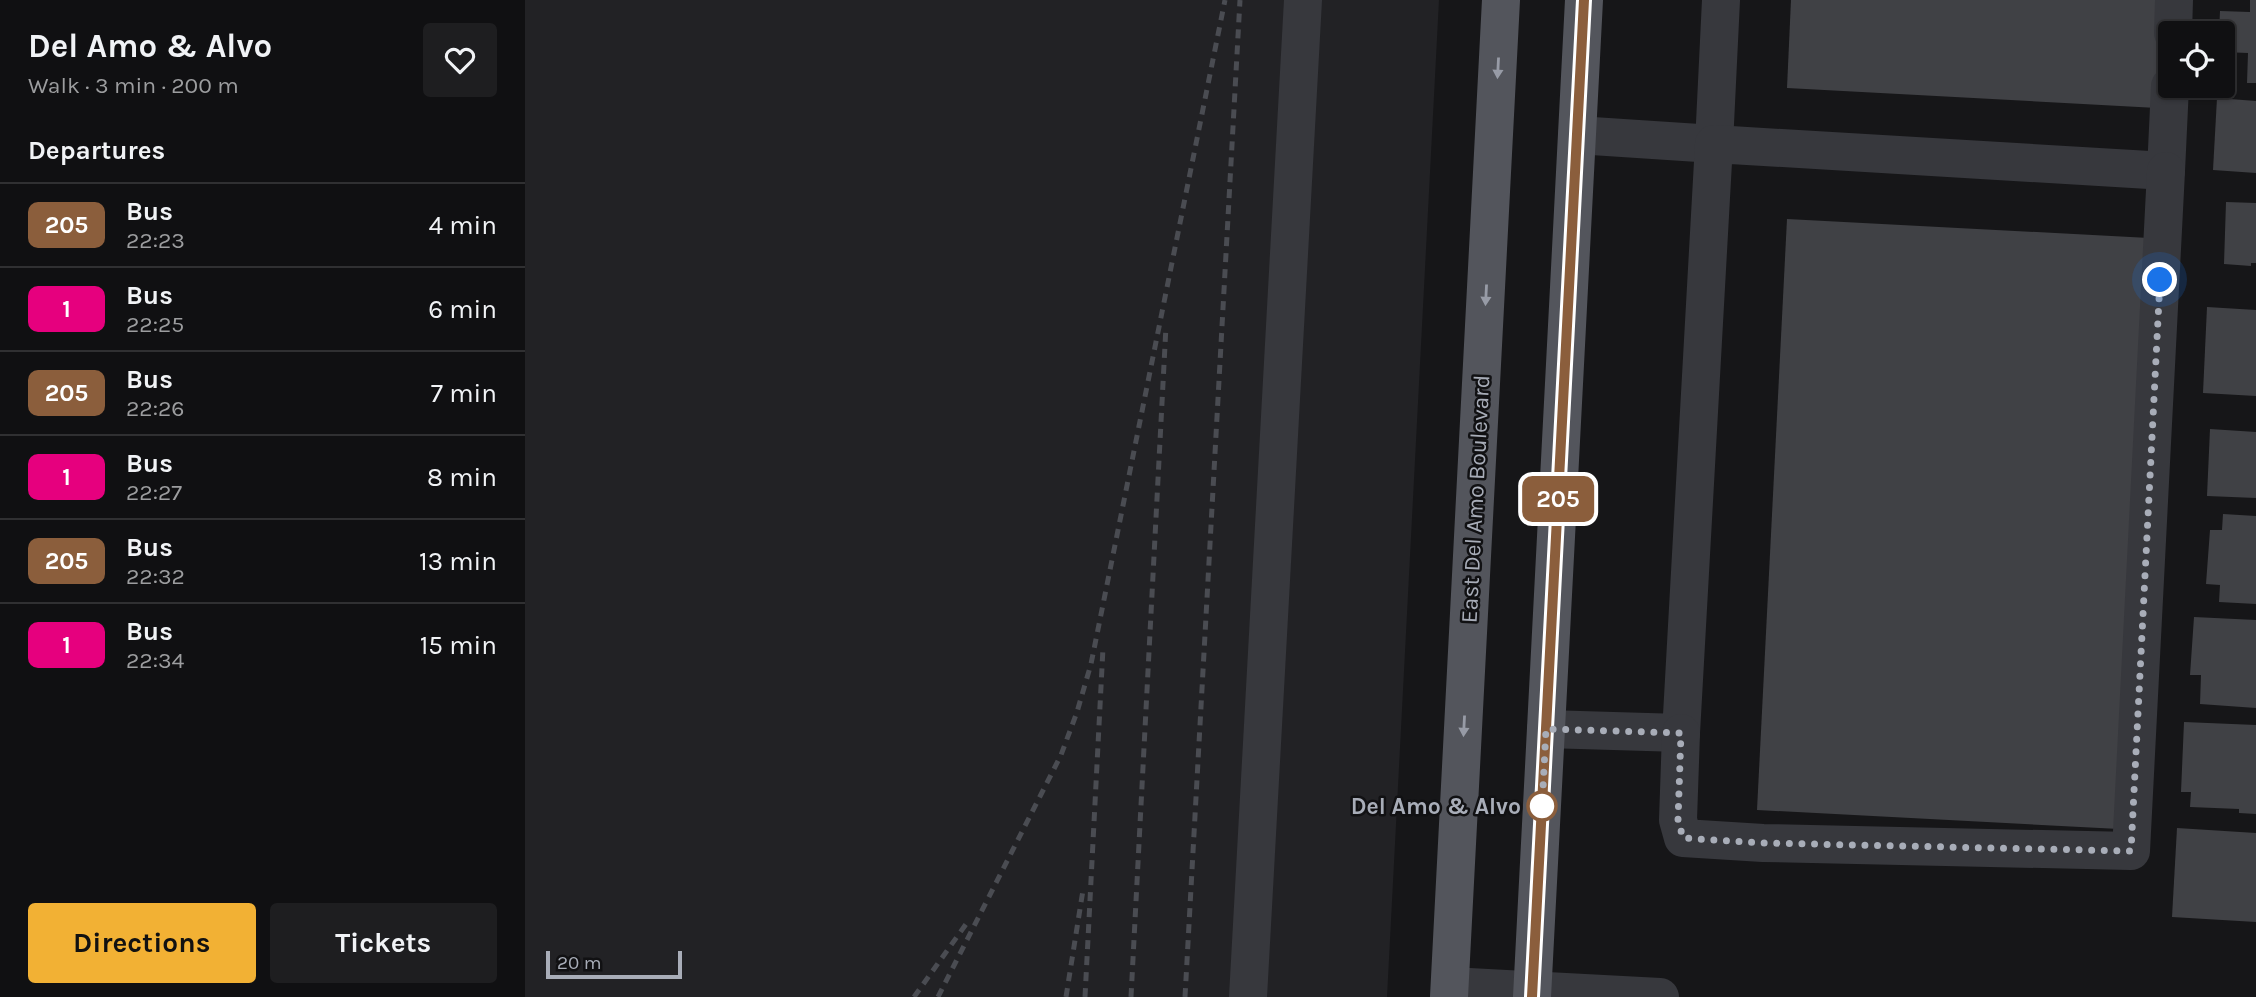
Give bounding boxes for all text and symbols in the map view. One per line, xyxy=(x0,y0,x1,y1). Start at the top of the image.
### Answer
map controls xyxy=(2158,21,2235,98)
button: locate xyxy=(2158,21,2235,98)
button: heart xyxy=(423,23,497,97)
text: Del Amo & Alvo xyxy=(28,27,272,65)
one-way arrow xyxy=(1492,57,1503,79)
text: Walk · 3 min · 200 m xyxy=(28,72,239,99)
text: Departures xyxy=(28,135,165,166)
text: Bus xyxy=(126,196,173,227)
text: 4 min xyxy=(429,210,497,241)
text: 205 xyxy=(45,211,88,239)
text: 22:23 xyxy=(126,227,185,254)
your location xyxy=(2142,262,2177,297)
text: Bus xyxy=(126,280,173,311)
one-way arrow xyxy=(1480,285,1491,307)
text: 6 min xyxy=(428,294,497,325)
text: 1 xyxy=(62,295,71,323)
text: 22:25 xyxy=(126,311,184,338)
text: Bus xyxy=(126,364,173,395)
street label: East Del Amo Boulevard xyxy=(1456,374,1495,624)
text: 7 min xyxy=(431,378,497,409)
text: 205 xyxy=(45,379,88,407)
text: 22:26 xyxy=(126,395,184,422)
text: Bus xyxy=(126,448,173,479)
text: 8 min xyxy=(427,462,497,493)
text: 1 xyxy=(62,463,71,491)
line badge: 205 xyxy=(1518,476,1598,522)
text: 22:27 xyxy=(126,479,182,506)
text: 205 xyxy=(1536,485,1580,513)
text: Bus xyxy=(126,532,173,563)
text: 13 min xyxy=(419,546,497,577)
text: 205 xyxy=(45,547,88,575)
text: 22:32 xyxy=(126,563,185,590)
text: Bus xyxy=(126,616,173,647)
text: 15 min xyxy=(420,630,497,661)
text: 1 xyxy=(62,631,71,659)
text: 22:34 xyxy=(126,647,184,674)
one-way arrow xyxy=(1458,715,1469,737)
marker: Del Amo & Alvo xyxy=(1527,791,1557,821)
place label: Del Amo & Alvo xyxy=(1351,793,1521,820)
button: Directions xyxy=(28,903,256,983)
button: Tickets xyxy=(270,903,497,983)
scale bar xyxy=(546,948,683,980)
text: 20 m xyxy=(557,952,602,974)

